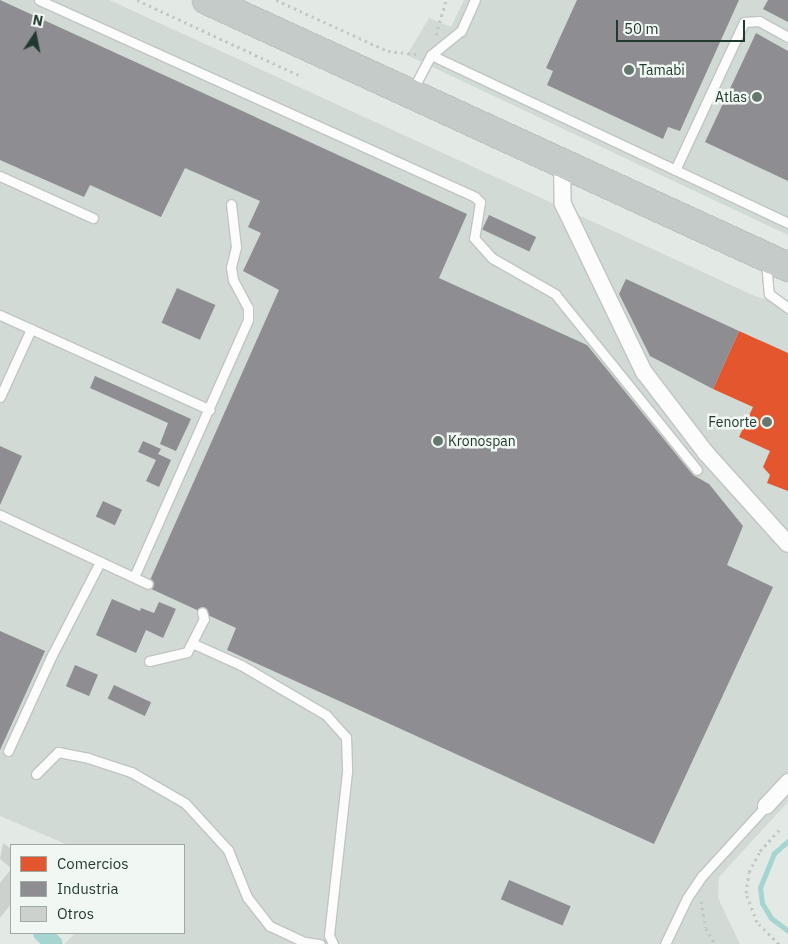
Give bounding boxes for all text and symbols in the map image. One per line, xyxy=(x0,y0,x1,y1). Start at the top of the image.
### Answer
north arrow xyxy=(10,10,60,60)
text: N xyxy=(31,10,45,30)
scale bar xyxy=(618,10,747,42)
text: 50 m xyxy=(624,19,659,38)
place label: Tamabi xyxy=(639,62,685,78)
marker: Tamabi xyxy=(623,64,635,76)
place label: Atlas xyxy=(715,89,747,105)
marker: Atlas xyxy=(751,91,763,103)
place label: Fenorte xyxy=(708,414,757,430)
marker: Fenorte xyxy=(761,416,773,428)
place label: Kronospan xyxy=(448,433,516,449)
marker: Kronospan xyxy=(432,435,444,447)
legend xyxy=(10,844,185,934)
text: Comercios xyxy=(57,854,128,873)
text: Industria xyxy=(57,879,118,898)
text: Otros xyxy=(57,904,94,923)

